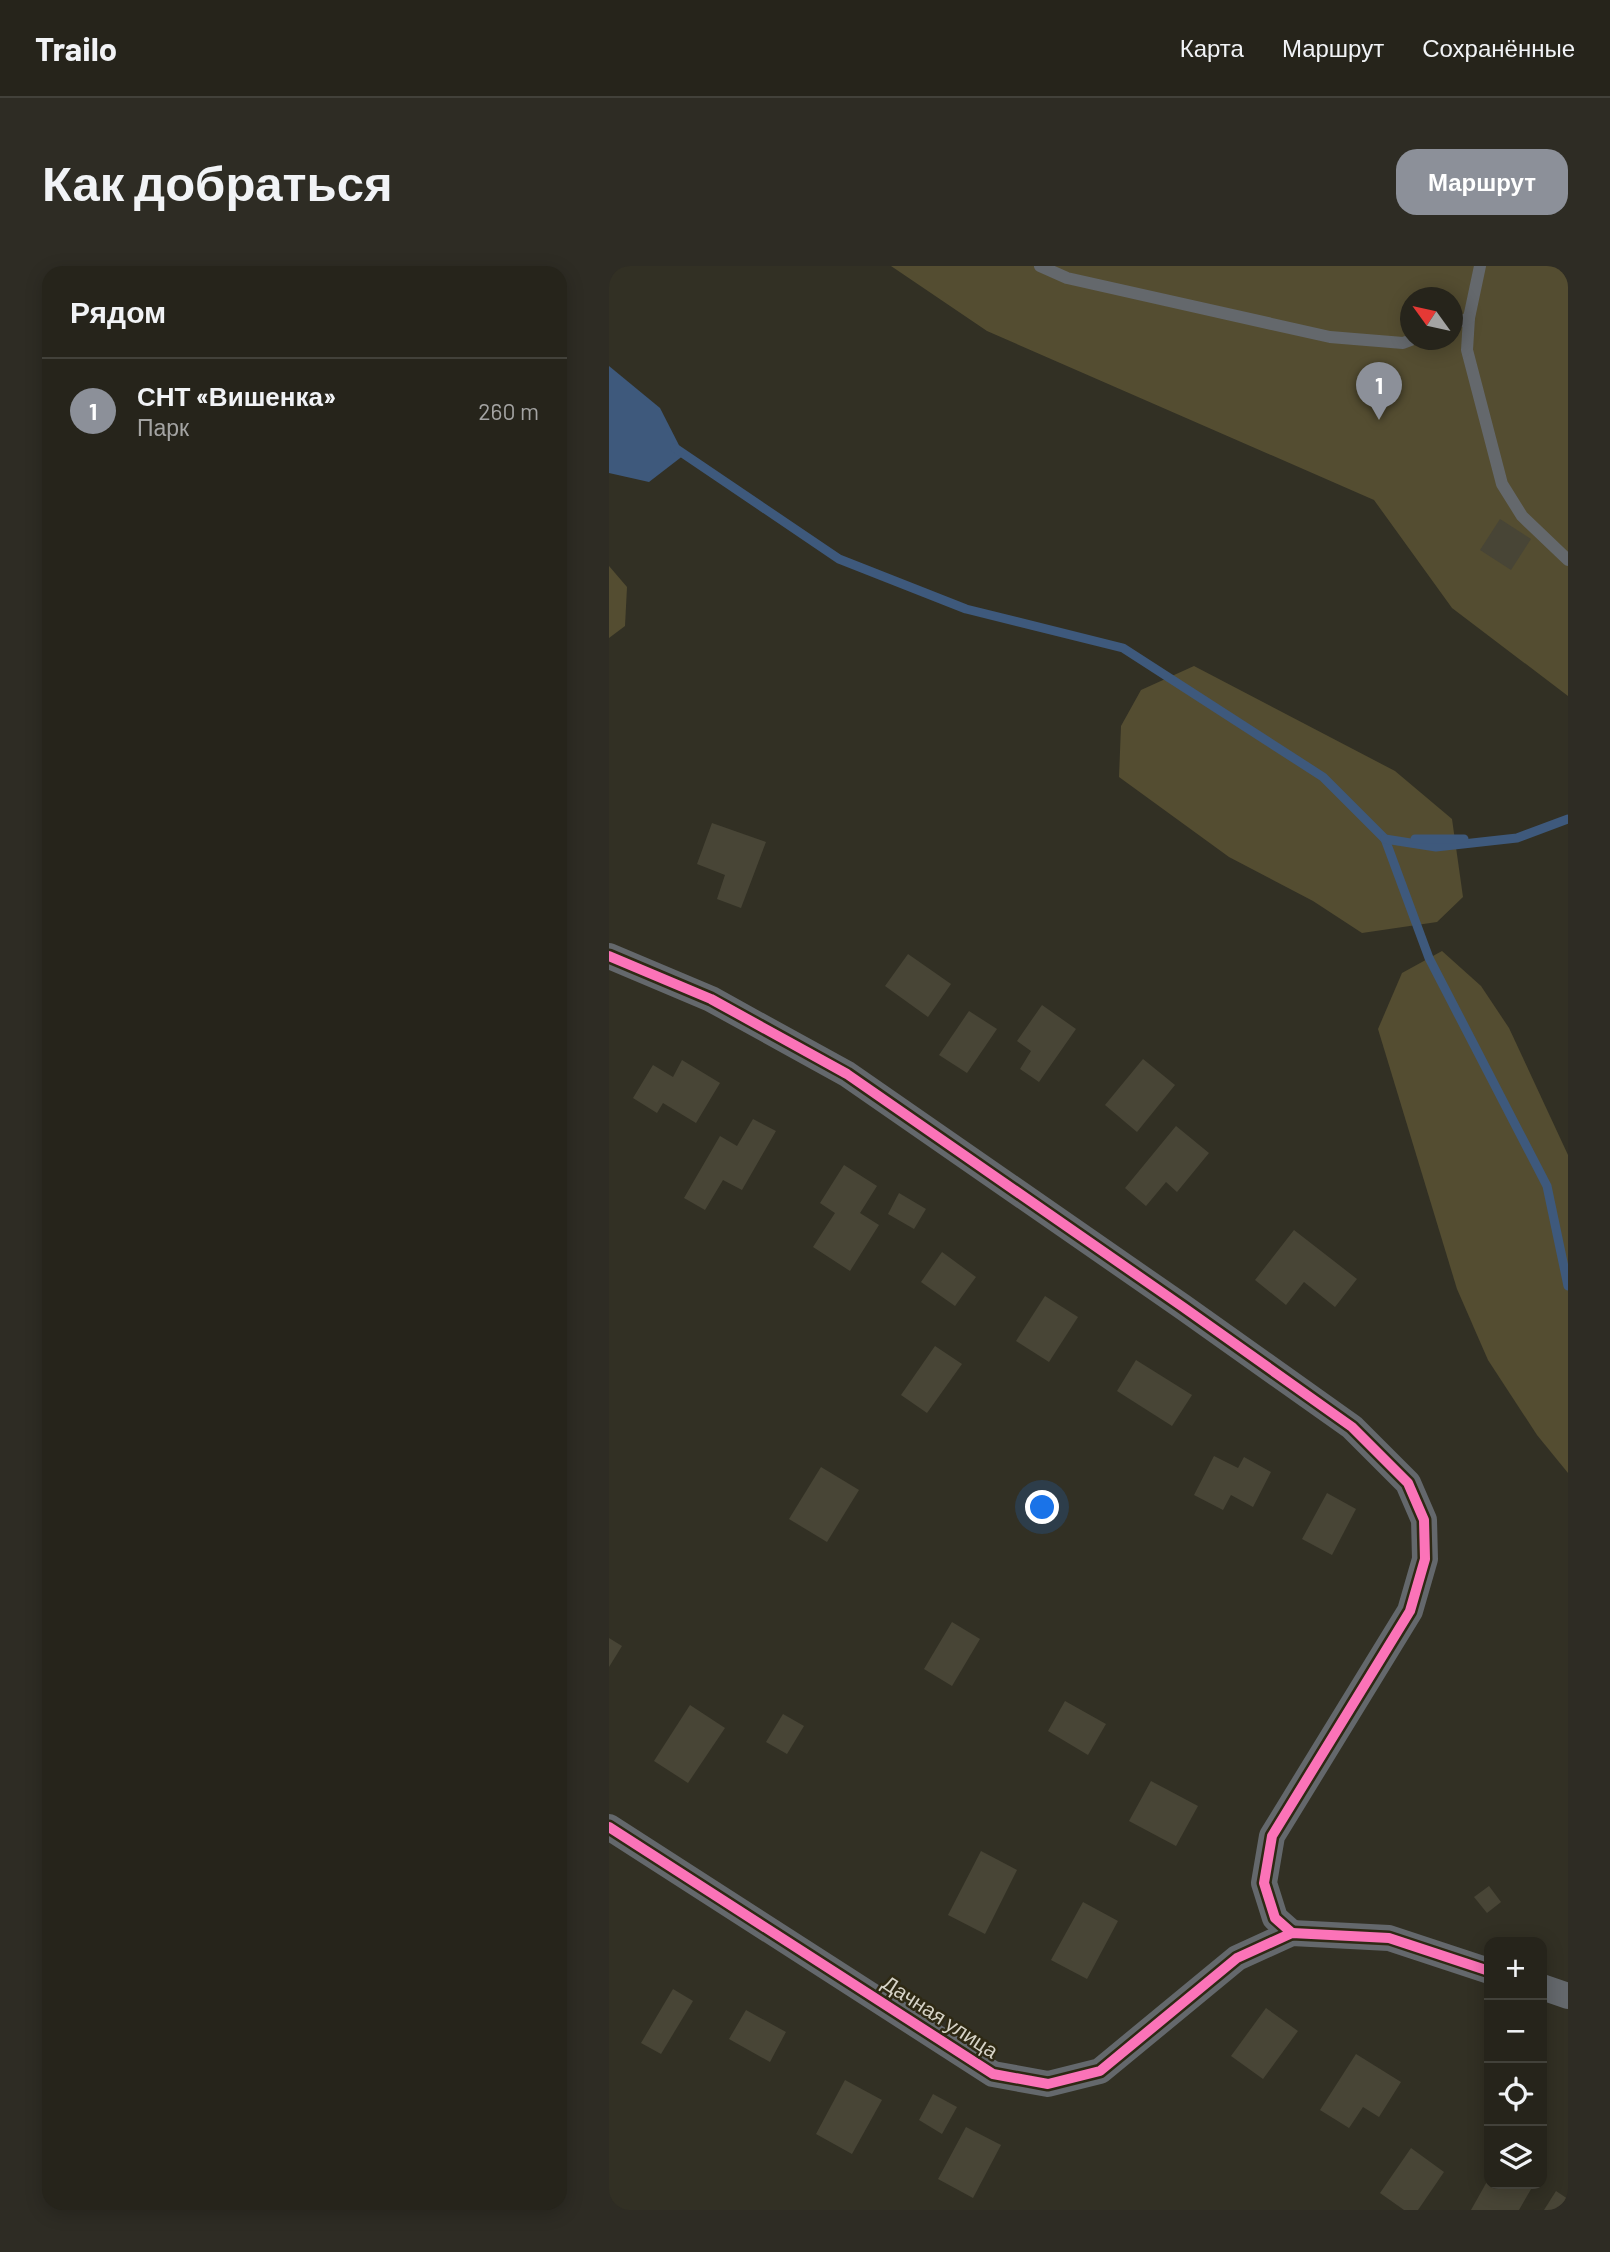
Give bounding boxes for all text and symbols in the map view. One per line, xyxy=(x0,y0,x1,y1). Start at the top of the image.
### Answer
text: Trailo xyxy=(35,28,117,68)
text: Карта xyxy=(1180,33,1244,62)
text: Маршрут xyxy=(1282,33,1384,62)
text: Сохранённые xyxy=(1422,33,1575,62)
button: Маршрут xyxy=(1396,149,1568,215)
text: Как добраться xyxy=(42,152,393,211)
north arrow xyxy=(1400,287,1463,350)
text: Рядом xyxy=(70,293,166,329)
pin: 1 xyxy=(1356,362,1402,420)
text: СНТ «Вишенка» xyxy=(137,380,336,411)
text: 1 xyxy=(89,397,97,425)
text: 260 m xyxy=(478,397,539,425)
text: Парк xyxy=(137,413,189,441)
your location xyxy=(1025,1490,1059,1524)
map controls xyxy=(1484,1937,1547,2189)
button: + xyxy=(1484,1937,1547,2000)
street label: Дачная улица xyxy=(878,1969,1004,2063)
button: − xyxy=(1484,2000,1547,2063)
button: locate xyxy=(1484,2063,1547,2126)
button: layers xyxy=(1484,2126,1547,2189)

